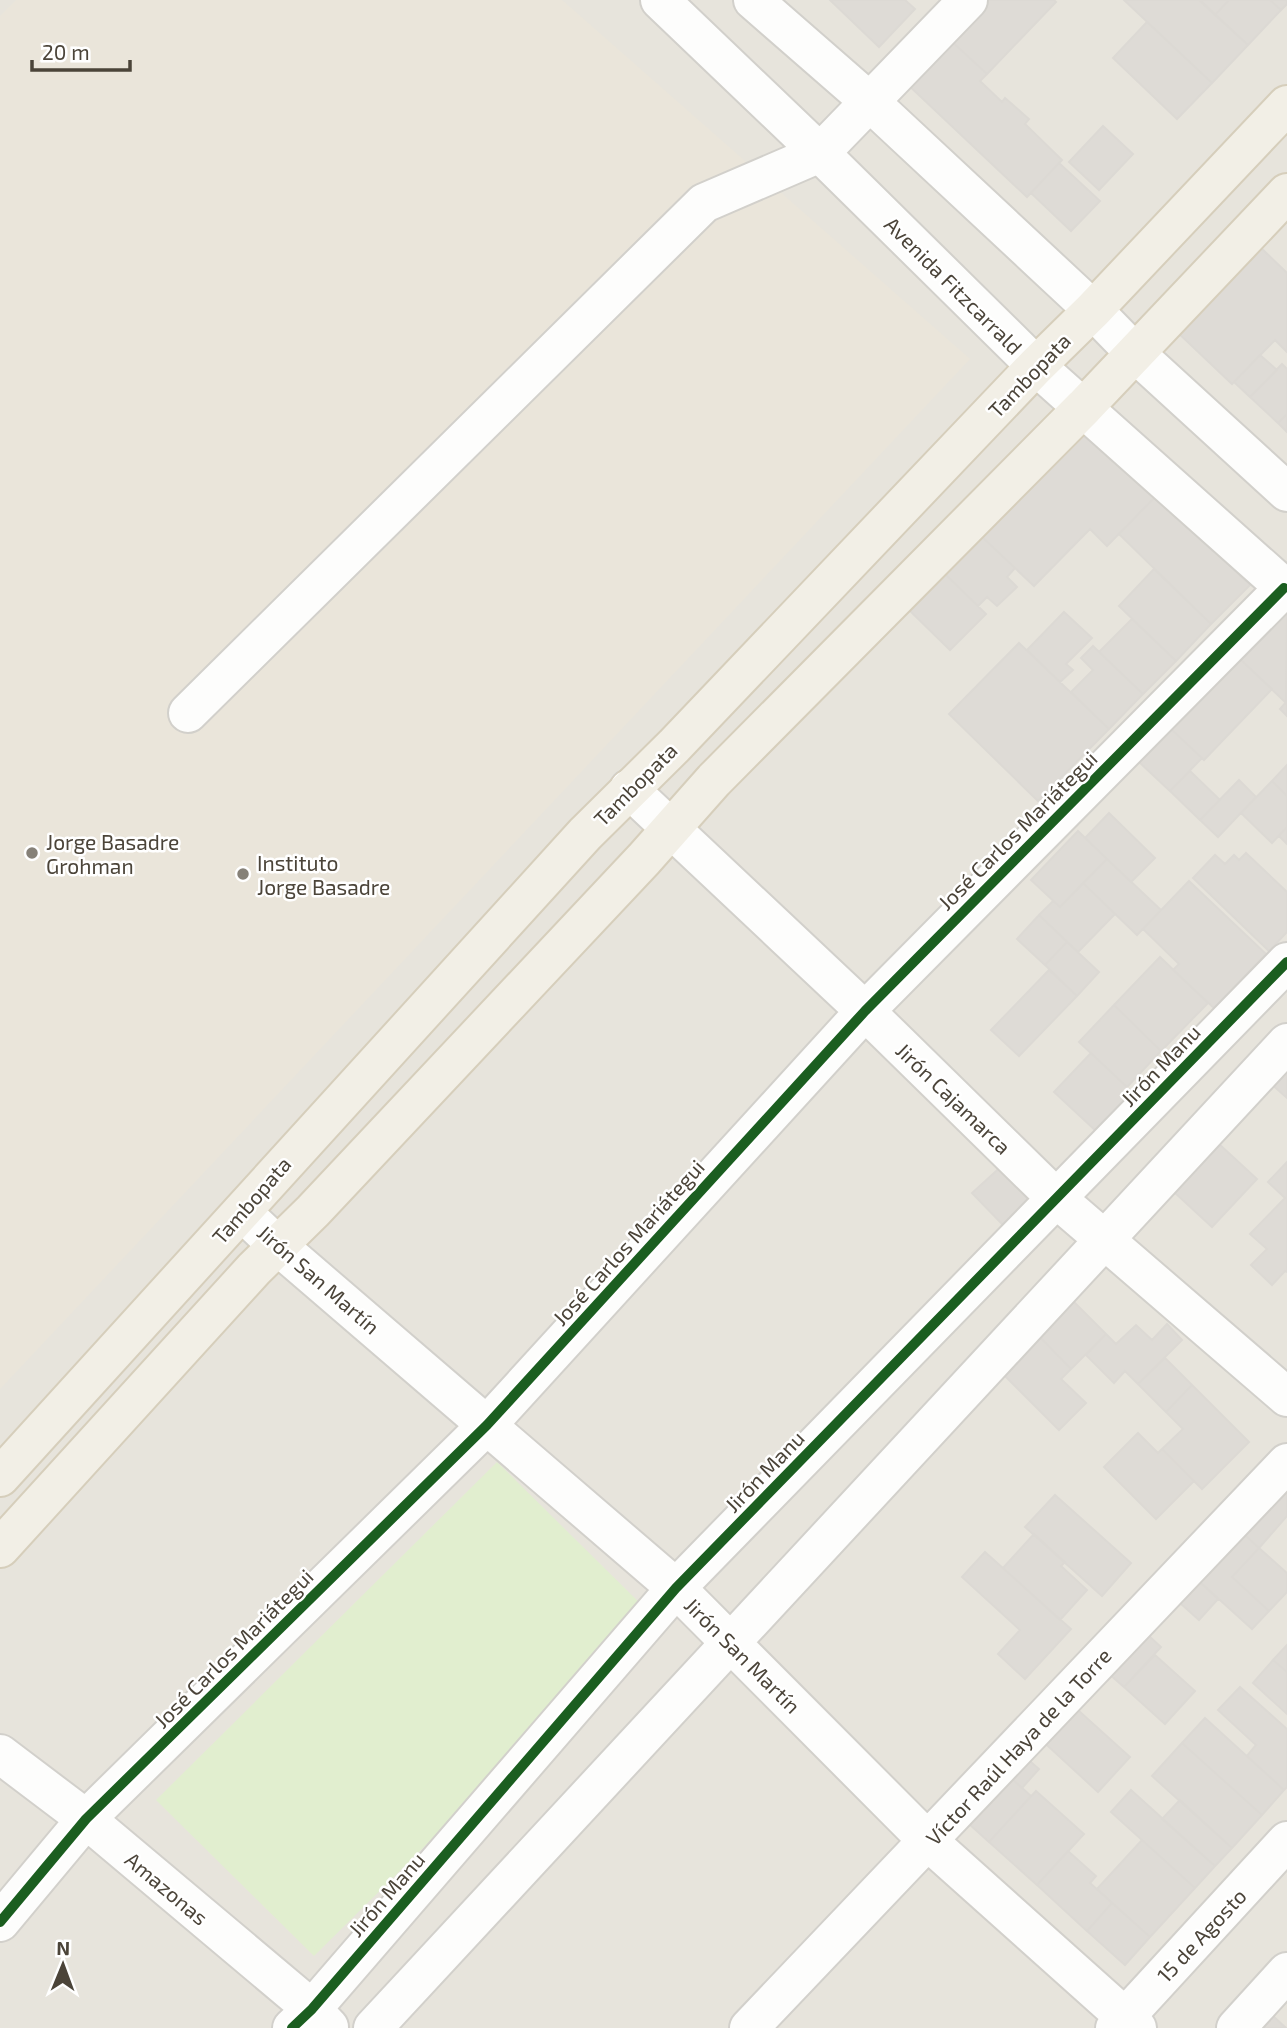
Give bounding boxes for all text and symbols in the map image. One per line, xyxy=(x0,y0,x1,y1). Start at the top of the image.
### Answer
scale bar xyxy=(32,28,130,72)
text: 20 m xyxy=(42,39,90,64)
street label: Avenida Fitzcarrald xyxy=(880,211,1028,359)
street label: Tambopata xyxy=(983,328,1075,422)
street label: Tambopata xyxy=(588,737,682,831)
street label: José Carlos Mariátegui xyxy=(932,745,1102,915)
place label: Jorge Basadre Grohman xyxy=(46,829,179,878)
marker: Jorge Basadre Grohman xyxy=(24,845,40,861)
place label: Instituto Jorge Basadre xyxy=(257,850,390,899)
marker: Instituto Jorge Basadre xyxy=(235,866,251,882)
street label: Jirón Manu xyxy=(1115,1019,1205,1111)
street label: Jirón Cajamarca xyxy=(891,1037,1016,1160)
street label: Tambopata xyxy=(206,1151,296,1249)
street label: José Carlos Mariátegui xyxy=(547,1154,709,1330)
street label: Jirón San Martín xyxy=(253,1219,385,1339)
street label: Jirón Manu xyxy=(719,1425,809,1517)
street label: José Carlos Mariátegui xyxy=(148,1563,318,1733)
street label: Jirón San Martín xyxy=(680,1592,806,1718)
street label: Víctor Raúl Haya de la Torre xyxy=(920,1642,1116,1850)
street label: Amazonas xyxy=(121,1846,213,1930)
street label: Jirón Manu xyxy=(343,1847,429,1941)
street label: 15 de Agosto xyxy=(1151,1883,1251,1987)
north arrow xyxy=(28,1930,98,2000)
text: N xyxy=(56,1936,70,1959)

